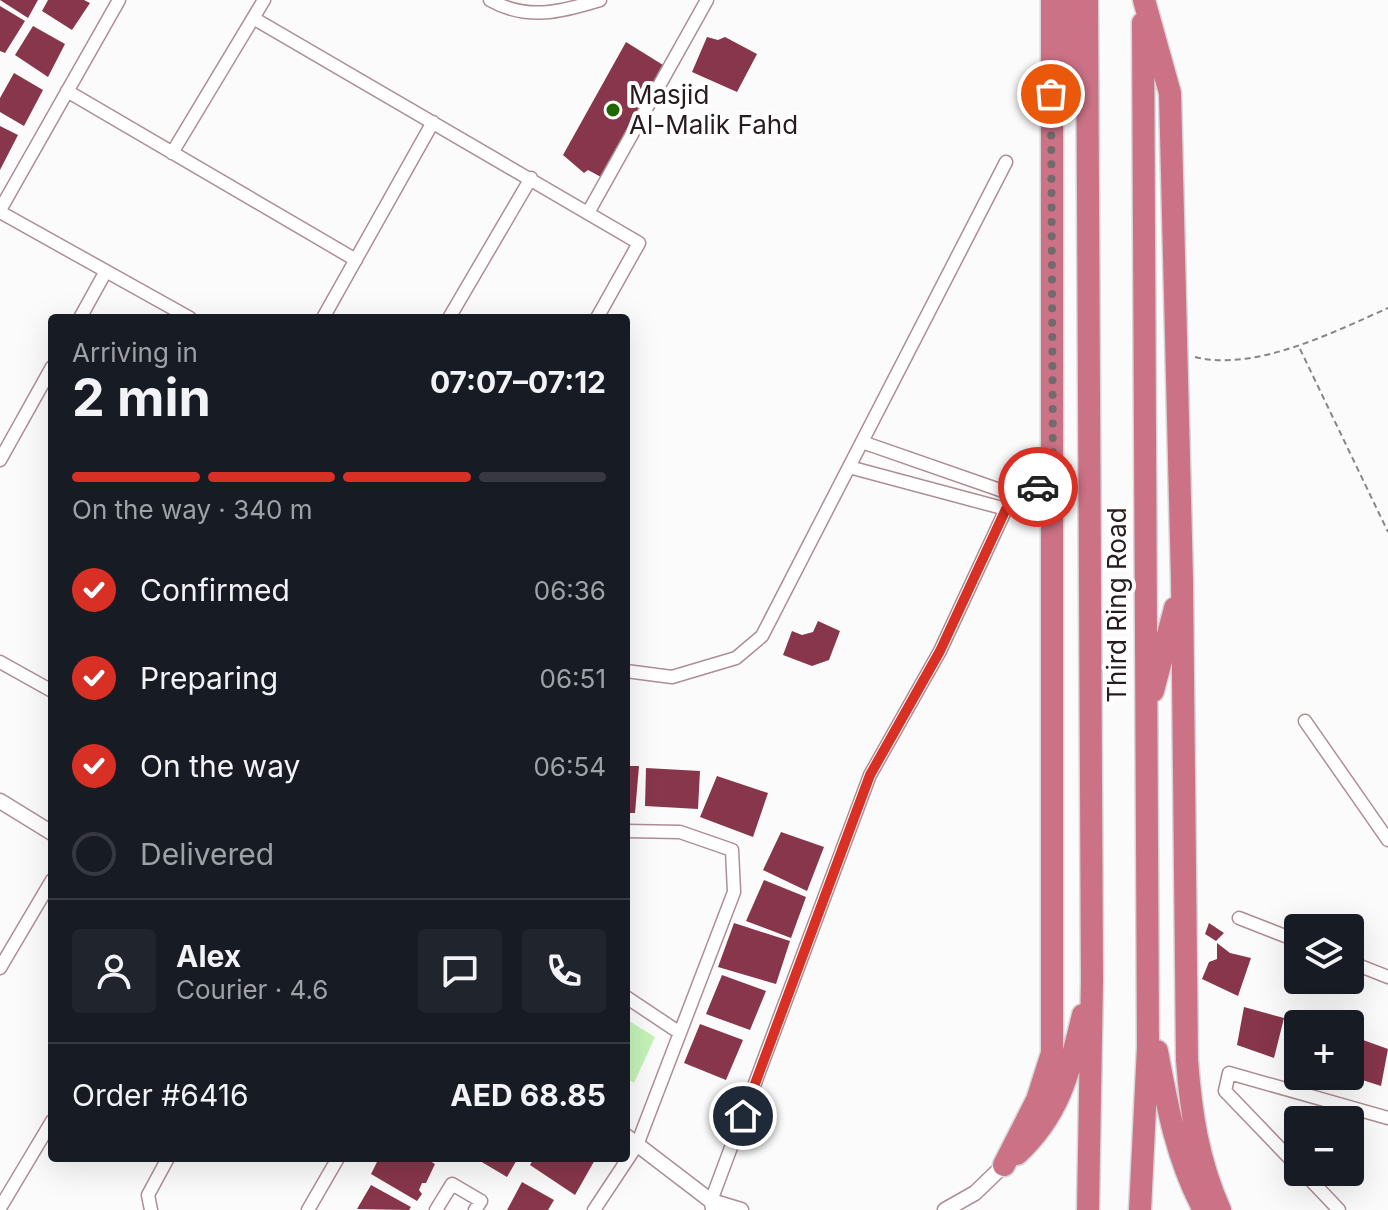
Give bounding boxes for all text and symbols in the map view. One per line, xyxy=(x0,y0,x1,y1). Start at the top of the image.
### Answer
pin xyxy=(1017,60,1085,128)
icon: bag xyxy=(1029,72,1073,116)
place label: Masjid Al-Malik Fahd xyxy=(629,79,798,140)
marker: Masjid Al-Malik Fahd xyxy=(604,101,622,119)
text: Arriving in xyxy=(72,337,198,368)
text: 07:07–07:12 xyxy=(430,364,606,400)
text: 2 min xyxy=(72,366,211,429)
courier xyxy=(998,447,1078,527)
icon: car xyxy=(1016,465,1060,509)
text: On the way · 340 m xyxy=(72,494,312,525)
street label: Third Ring Road xyxy=(1101,507,1132,703)
icon: check xyxy=(72,568,116,612)
text: Confirmed xyxy=(140,572,290,608)
text: 06:36 xyxy=(534,575,606,606)
icon: check xyxy=(72,656,116,700)
text: Preparing xyxy=(140,660,278,696)
text: 06:51 xyxy=(540,663,606,694)
icon: check xyxy=(72,744,116,788)
text: On the way xyxy=(140,748,300,784)
text: 06:54 xyxy=(533,751,606,782)
text: Delivered xyxy=(140,836,274,872)
map controls xyxy=(1284,914,1364,1186)
button: layers xyxy=(1284,914,1364,994)
button: person xyxy=(72,929,156,1013)
button: chat xyxy=(418,929,502,1013)
button: phone xyxy=(522,929,606,1013)
text: Alex xyxy=(176,938,241,974)
text: Courier · 4.6 xyxy=(176,974,328,1005)
button: + xyxy=(1284,1010,1364,1090)
text: Order #6416 xyxy=(72,1077,249,1113)
text: AED 68.85 xyxy=(450,1077,606,1113)
pin xyxy=(709,1082,777,1150)
icon: home xyxy=(721,1094,765,1138)
button: − xyxy=(1284,1106,1364,1186)

